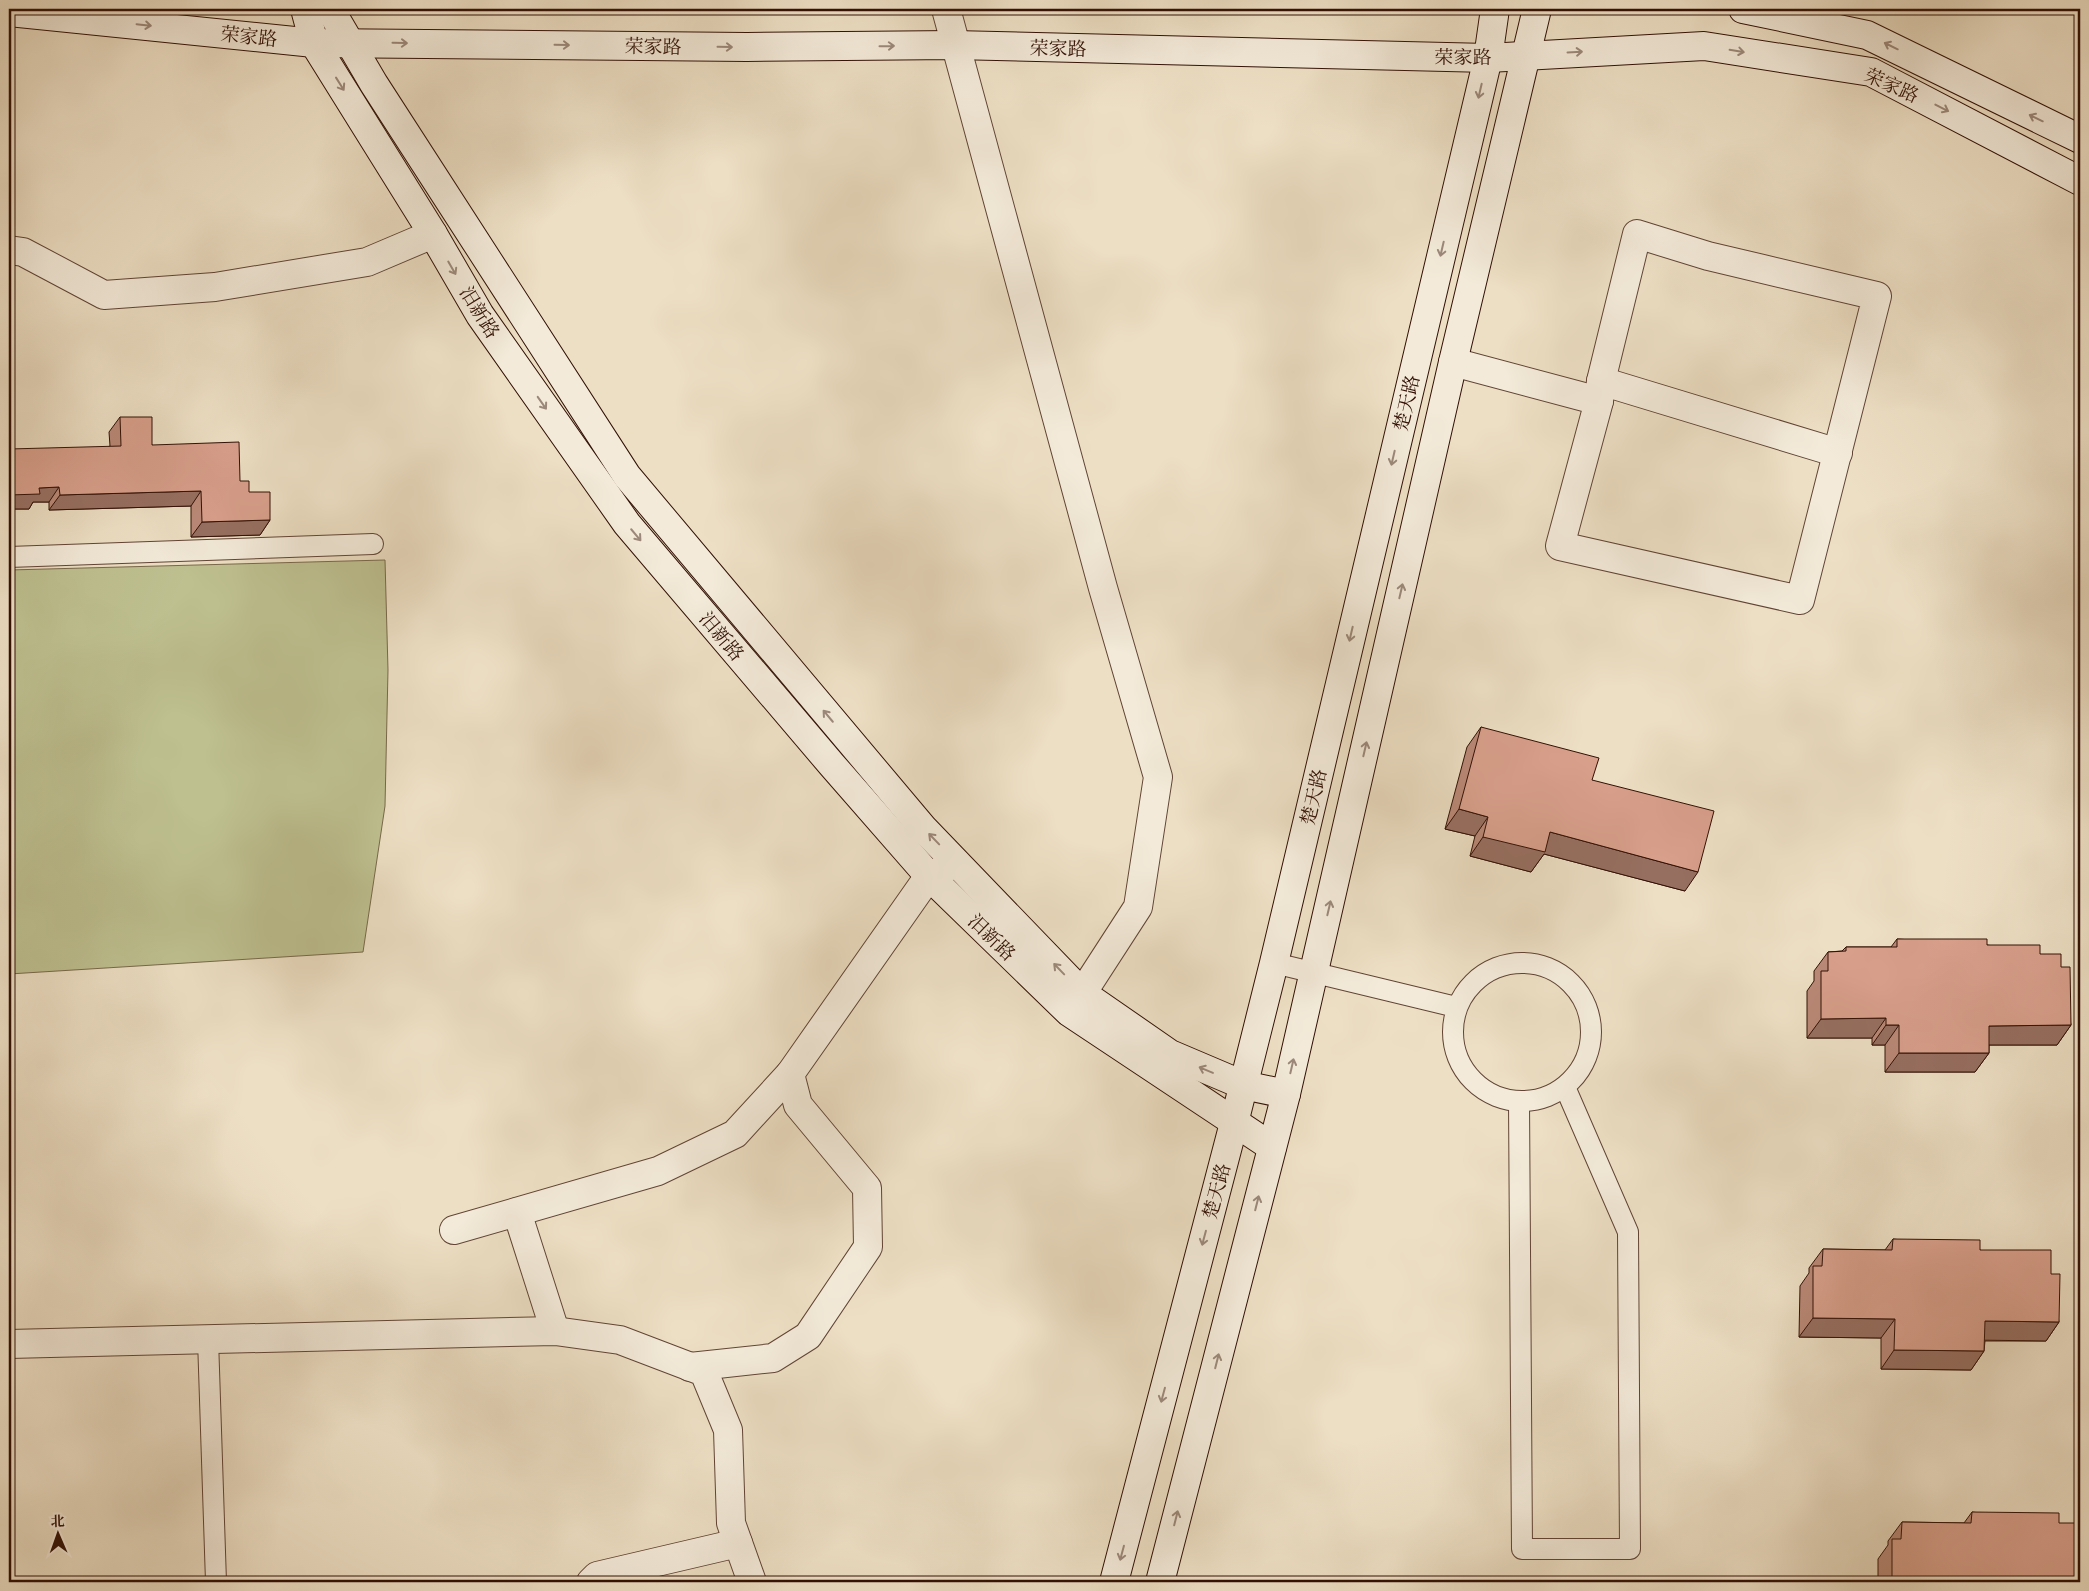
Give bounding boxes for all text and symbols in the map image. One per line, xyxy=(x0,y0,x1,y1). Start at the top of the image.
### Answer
one-way arrow xyxy=(136,21,152,30)
street label: 荣家路 xyxy=(219,22,279,54)
street label: 荣家路 xyxy=(624,35,682,61)
street label: 荣家路 xyxy=(1029,37,1087,63)
one-way arrow xyxy=(392,38,408,48)
one-way arrow xyxy=(554,40,570,50)
one-way arrow xyxy=(879,41,895,51)
one-way arrow xyxy=(1883,41,1898,51)
one-way arrow xyxy=(716,42,733,52)
street label: 荣家路 xyxy=(1434,46,1492,72)
one-way arrow xyxy=(1729,46,1745,56)
one-way arrow xyxy=(1567,48,1583,57)
street label: 荣家路 xyxy=(1860,63,1923,110)
one-way arrow xyxy=(335,77,345,91)
one-way arrow xyxy=(1475,83,1484,99)
one-way arrow xyxy=(1934,104,1949,113)
one-way arrow xyxy=(2029,113,2044,123)
one-way arrow xyxy=(1437,241,1446,257)
one-way arrow xyxy=(448,260,458,274)
street label: 汨新路 xyxy=(452,282,504,344)
street label: 楚天路 xyxy=(1389,373,1427,434)
one-way arrow xyxy=(537,396,547,410)
one-way arrow xyxy=(1388,450,1397,466)
one-way arrow xyxy=(631,528,642,541)
one-way arrow xyxy=(1397,583,1406,599)
street label: 汨新路 xyxy=(692,607,749,667)
one-way arrow xyxy=(1346,625,1356,641)
one-way arrow xyxy=(823,709,834,722)
one-way arrow xyxy=(1361,742,1370,758)
street label: 楚天路 xyxy=(1296,767,1334,828)
one-way arrow xyxy=(928,833,940,845)
one-way arrow xyxy=(1325,900,1334,916)
street label: 汨新路 xyxy=(961,909,1020,968)
one-way arrow xyxy=(1053,963,1065,975)
one-way arrow xyxy=(1288,1058,1297,1074)
one-way arrow xyxy=(1199,1064,1214,1074)
street label: 楚天路 xyxy=(1198,1161,1238,1222)
one-way arrow xyxy=(1253,1196,1262,1212)
one-way arrow xyxy=(1199,1230,1208,1246)
one-way arrow xyxy=(1213,1353,1222,1369)
one-way arrow xyxy=(1158,1387,1167,1403)
north arrow xyxy=(32,1508,82,1558)
one-way arrow xyxy=(1172,1511,1181,1527)
text: 北 xyxy=(50,1513,65,1532)
one-way arrow xyxy=(1116,1544,1126,1560)

